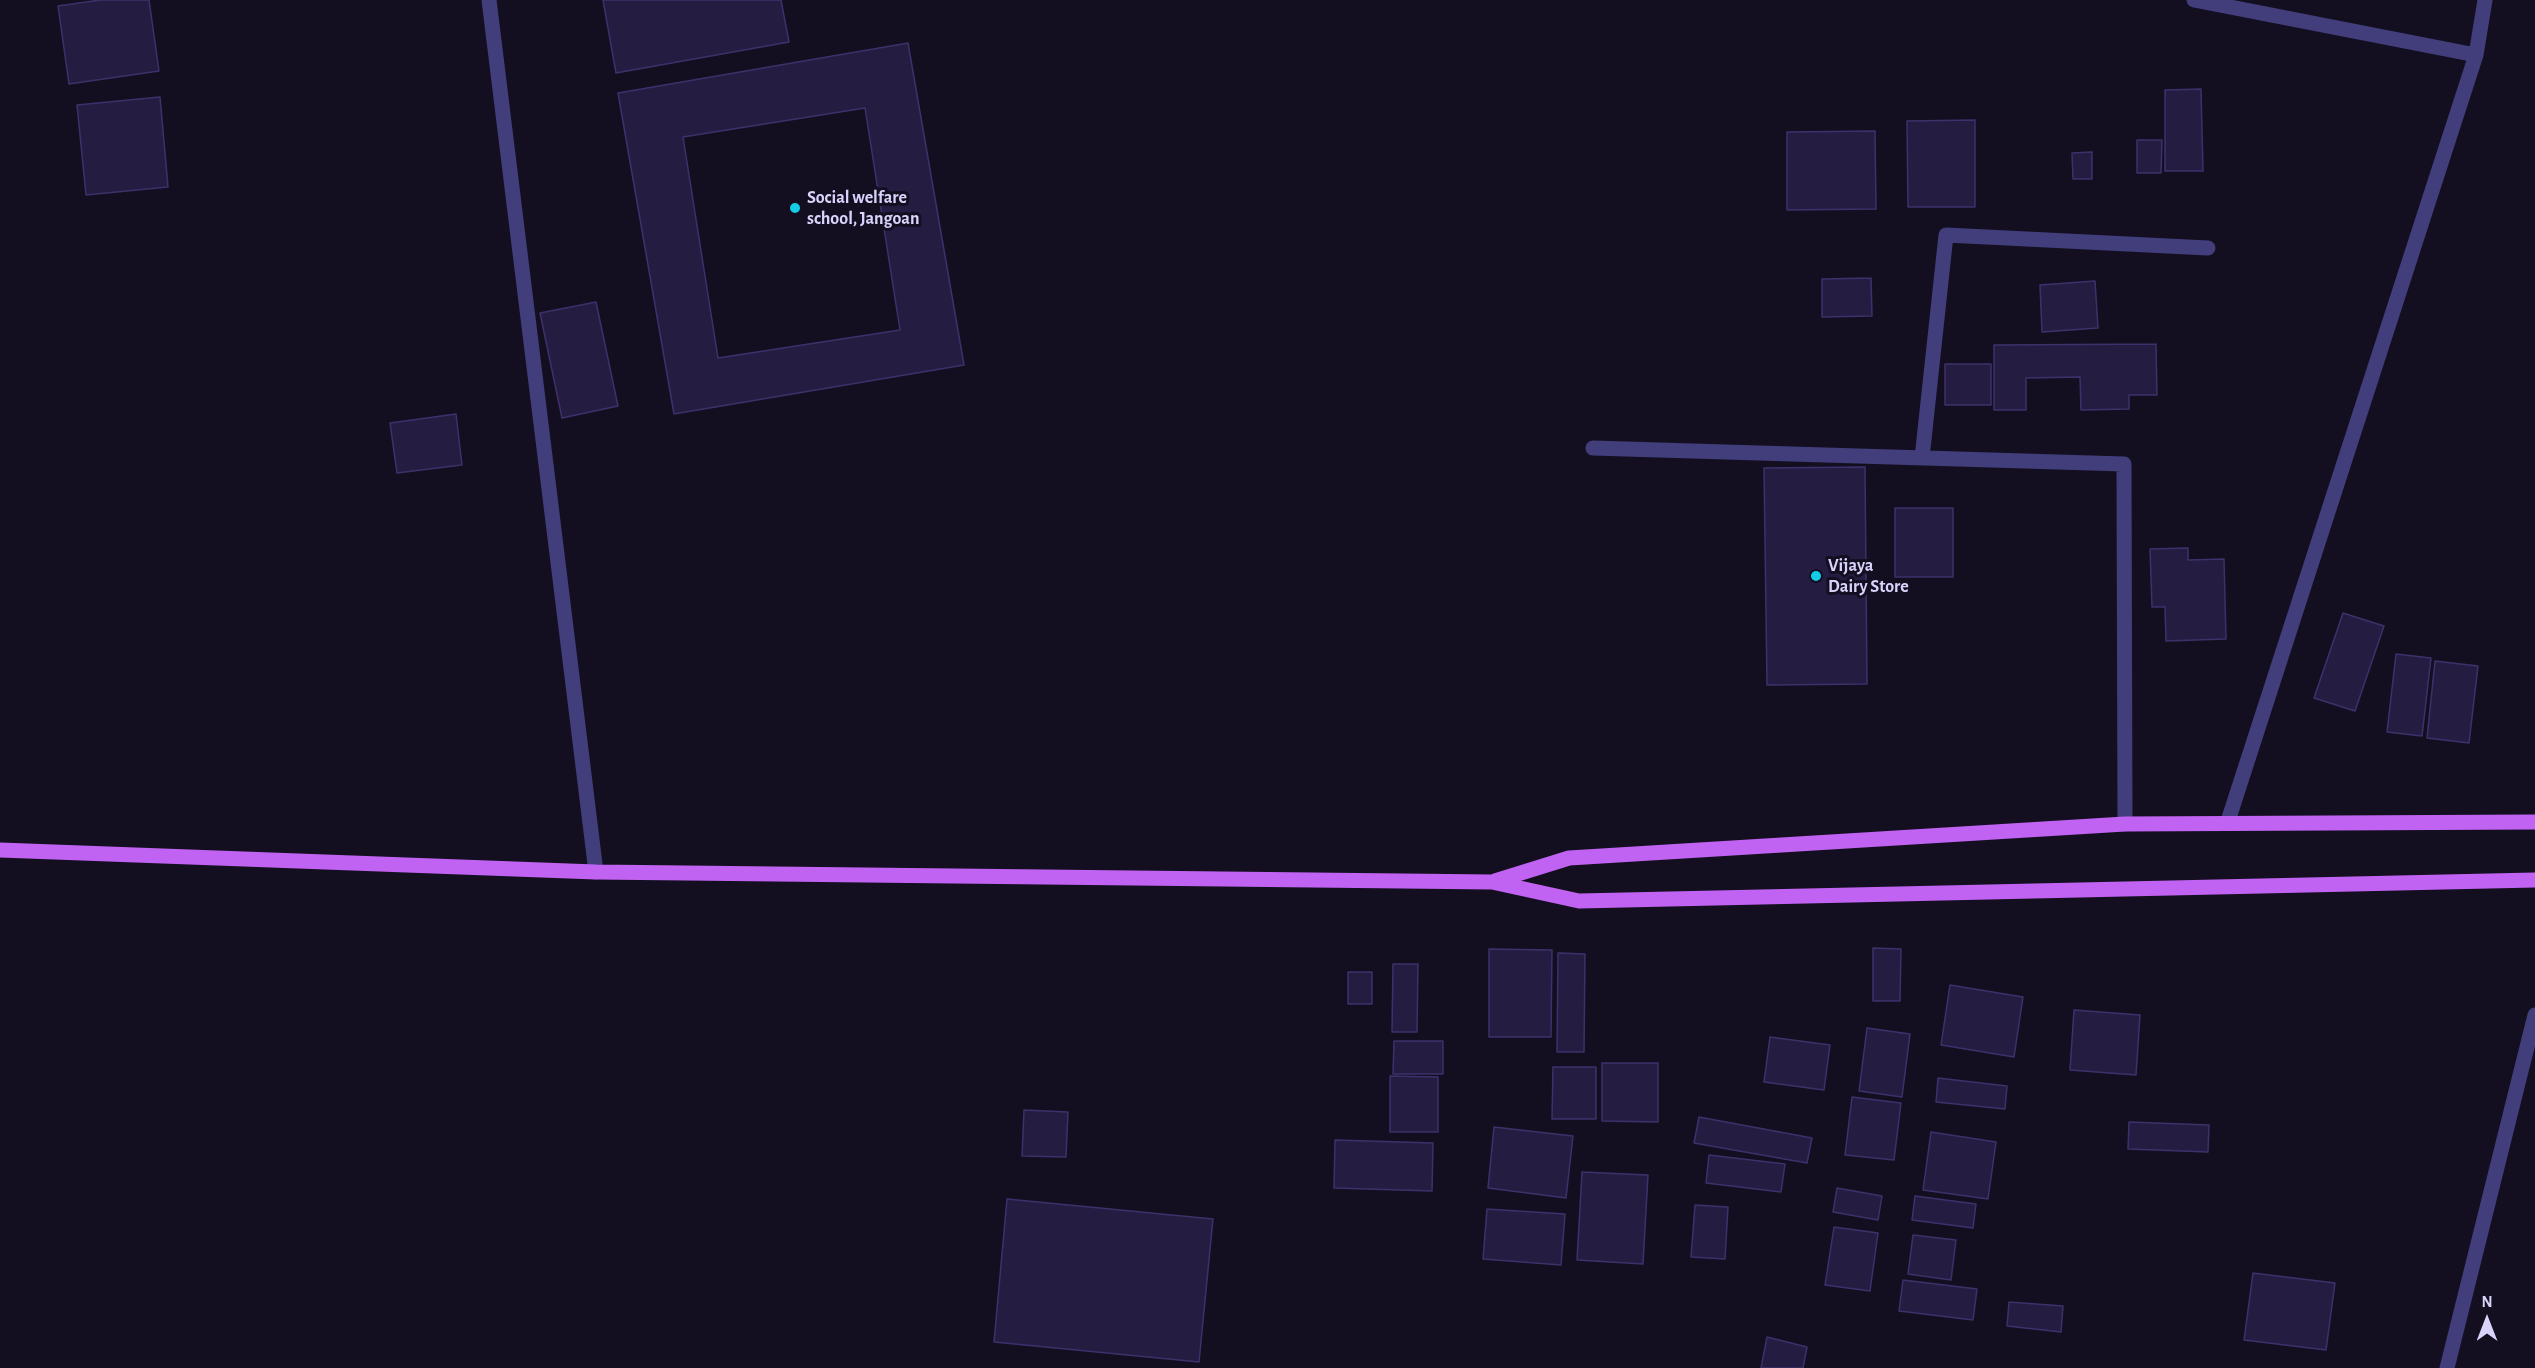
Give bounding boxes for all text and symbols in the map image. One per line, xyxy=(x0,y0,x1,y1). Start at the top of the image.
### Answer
place label: Social welfare school, Jangoan xyxy=(807,187,919,230)
marker: Social welfare school, Jangoan xyxy=(788,201,802,215)
place label: Vijaya Dairy Store xyxy=(1828,555,1909,598)
marker: Vijaya Dairy Store xyxy=(1809,569,1823,583)
north arrow xyxy=(2457,1290,2517,1350)
text: N xyxy=(2481,1294,2493,1310)

